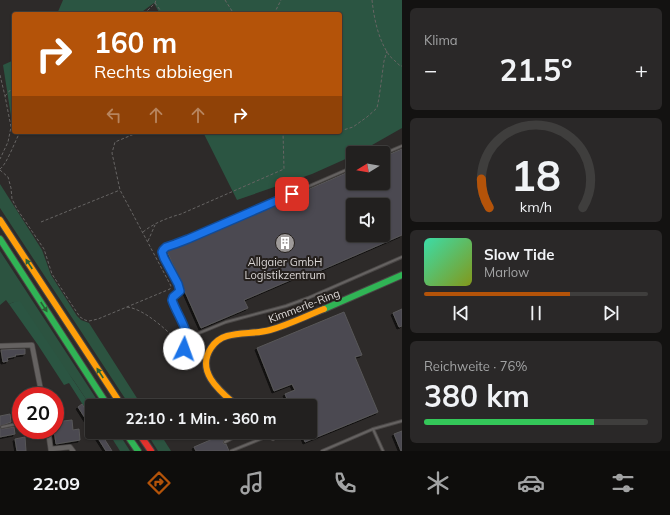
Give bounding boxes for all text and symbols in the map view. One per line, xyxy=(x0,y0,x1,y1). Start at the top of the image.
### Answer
text: 160 m xyxy=(94,25,177,60)
icon: right xyxy=(28,28,80,80)
text: Klima xyxy=(424,32,458,48)
text: 21.5° xyxy=(500,51,572,89)
text: − xyxy=(424,56,437,84)
text: + xyxy=(635,56,648,84)
text: Rechts abbiegen xyxy=(94,60,233,83)
icon: left xyxy=(103,104,125,126)
icon: ahead xyxy=(145,104,167,126)
icon: ahead xyxy=(187,104,209,126)
icon: right xyxy=(229,104,251,126)
north arrow xyxy=(346,146,390,190)
map controls xyxy=(346,146,390,242)
text: 18 xyxy=(511,149,561,201)
pin xyxy=(275,177,309,211)
icon: arrive xyxy=(281,183,303,205)
button: sound xyxy=(346,198,390,242)
text: km/h xyxy=(520,198,552,216)
building icon: Allgaier GmbH Logistikzentrum xyxy=(274,232,296,254)
text: Slow Tide xyxy=(484,245,554,264)
place label: Allgaier GmbH Logistikzentrum xyxy=(245,255,325,282)
one-way arrow xyxy=(25,259,33,270)
text: Marlow xyxy=(484,264,529,280)
street label: Kimmerle-Ring xyxy=(266,286,342,326)
one-way arrow xyxy=(40,302,48,312)
icon: previous xyxy=(450,302,472,324)
icon: pause xyxy=(525,302,547,324)
icon: next xyxy=(600,302,622,324)
position arrow xyxy=(163,328,205,370)
text: Reichweite · 76% xyxy=(424,358,528,374)
one-way arrow xyxy=(97,367,104,379)
text: 380 km xyxy=(424,377,530,415)
speed limit sign: 20 xyxy=(12,387,64,439)
text: 22:10 · 1 Min. · 360 m xyxy=(125,409,277,428)
icon: directions xyxy=(145,469,173,497)
icon: music xyxy=(238,469,266,497)
icon: phone xyxy=(331,469,359,497)
icon: climate xyxy=(424,469,452,497)
icon: car xyxy=(517,469,545,497)
icon: filters xyxy=(609,469,637,497)
text: 22:09 xyxy=(32,472,80,495)

